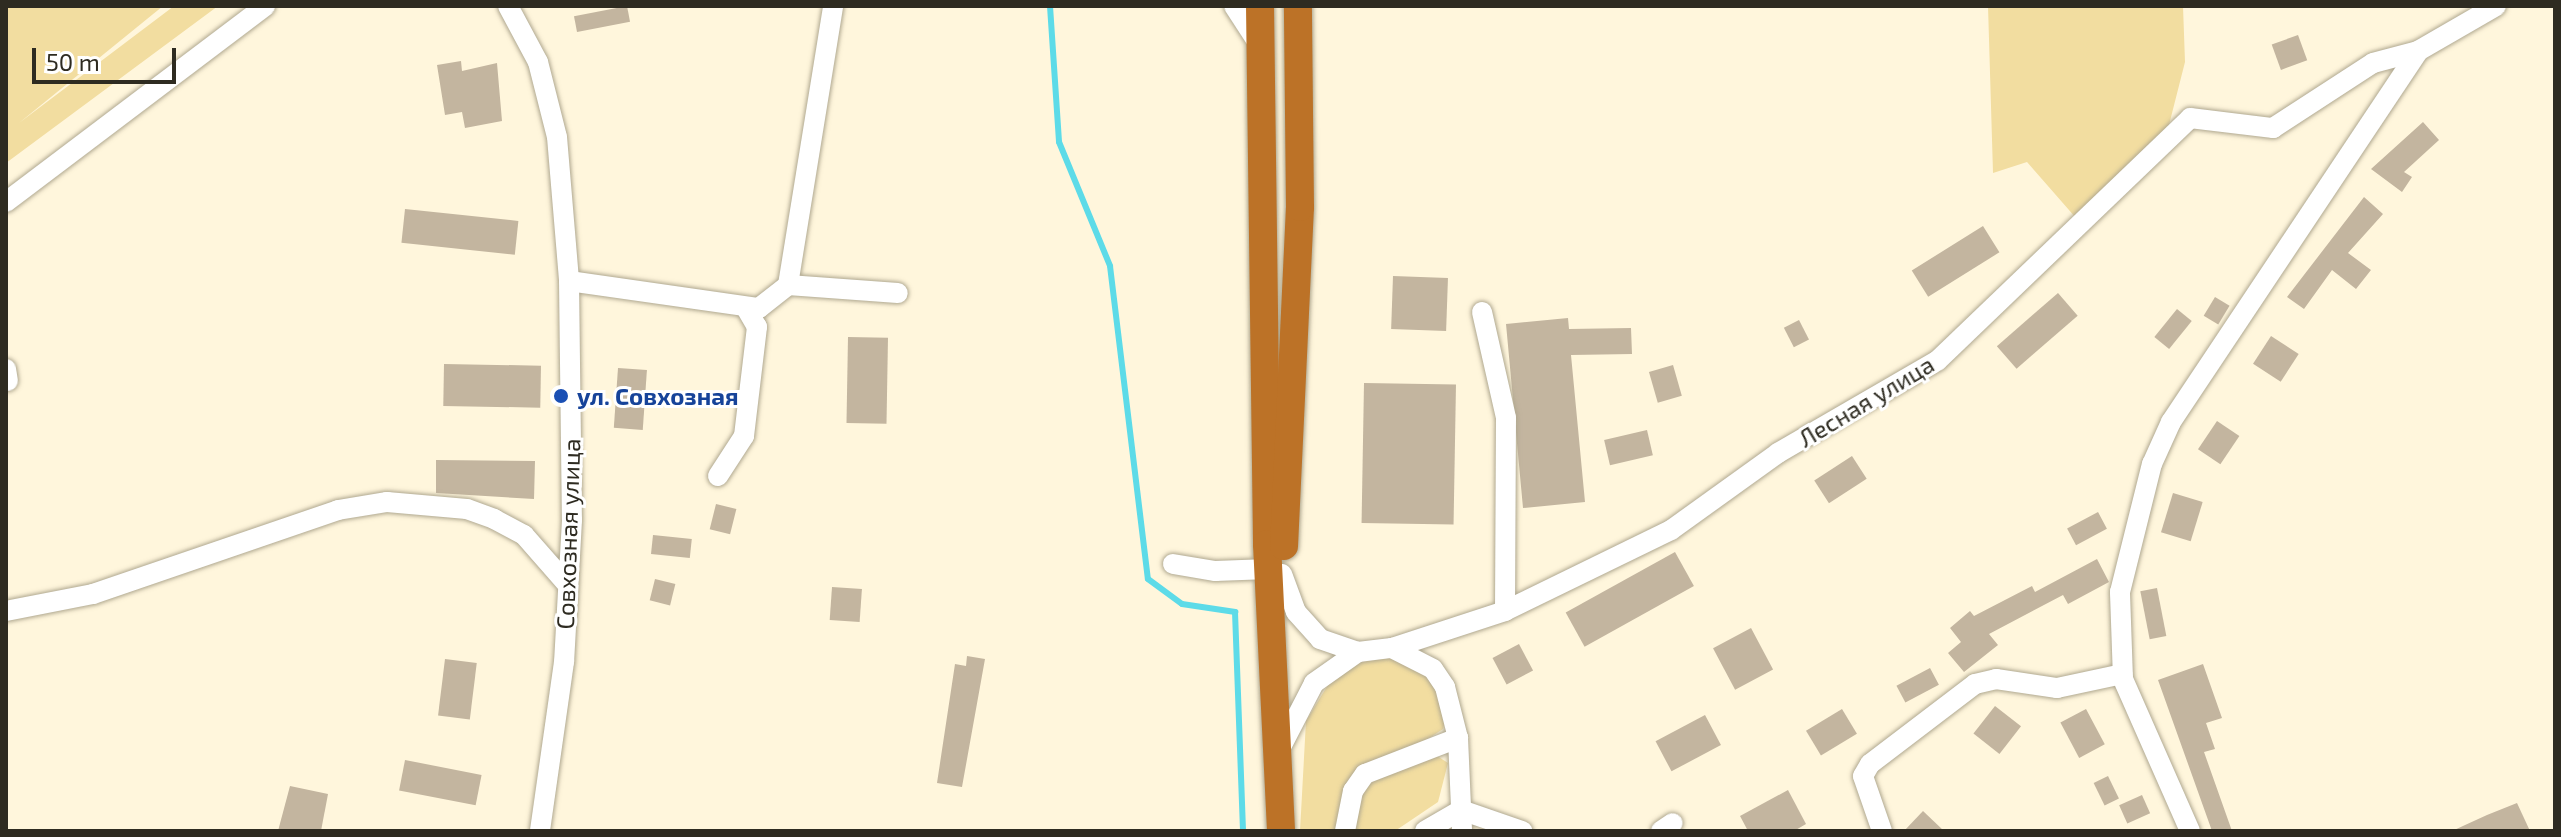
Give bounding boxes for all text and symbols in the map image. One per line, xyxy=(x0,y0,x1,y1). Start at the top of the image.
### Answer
scale bar xyxy=(36,32,180,82)
text: 50 m xyxy=(46,47,100,76)
street label: Лесная улица xyxy=(1793,349,1939,453)
place label: ул. Совхозная xyxy=(577,382,739,410)
marker: ул. Совхозная xyxy=(552,387,570,405)
street label: Совхозная улица xyxy=(550,438,586,630)

